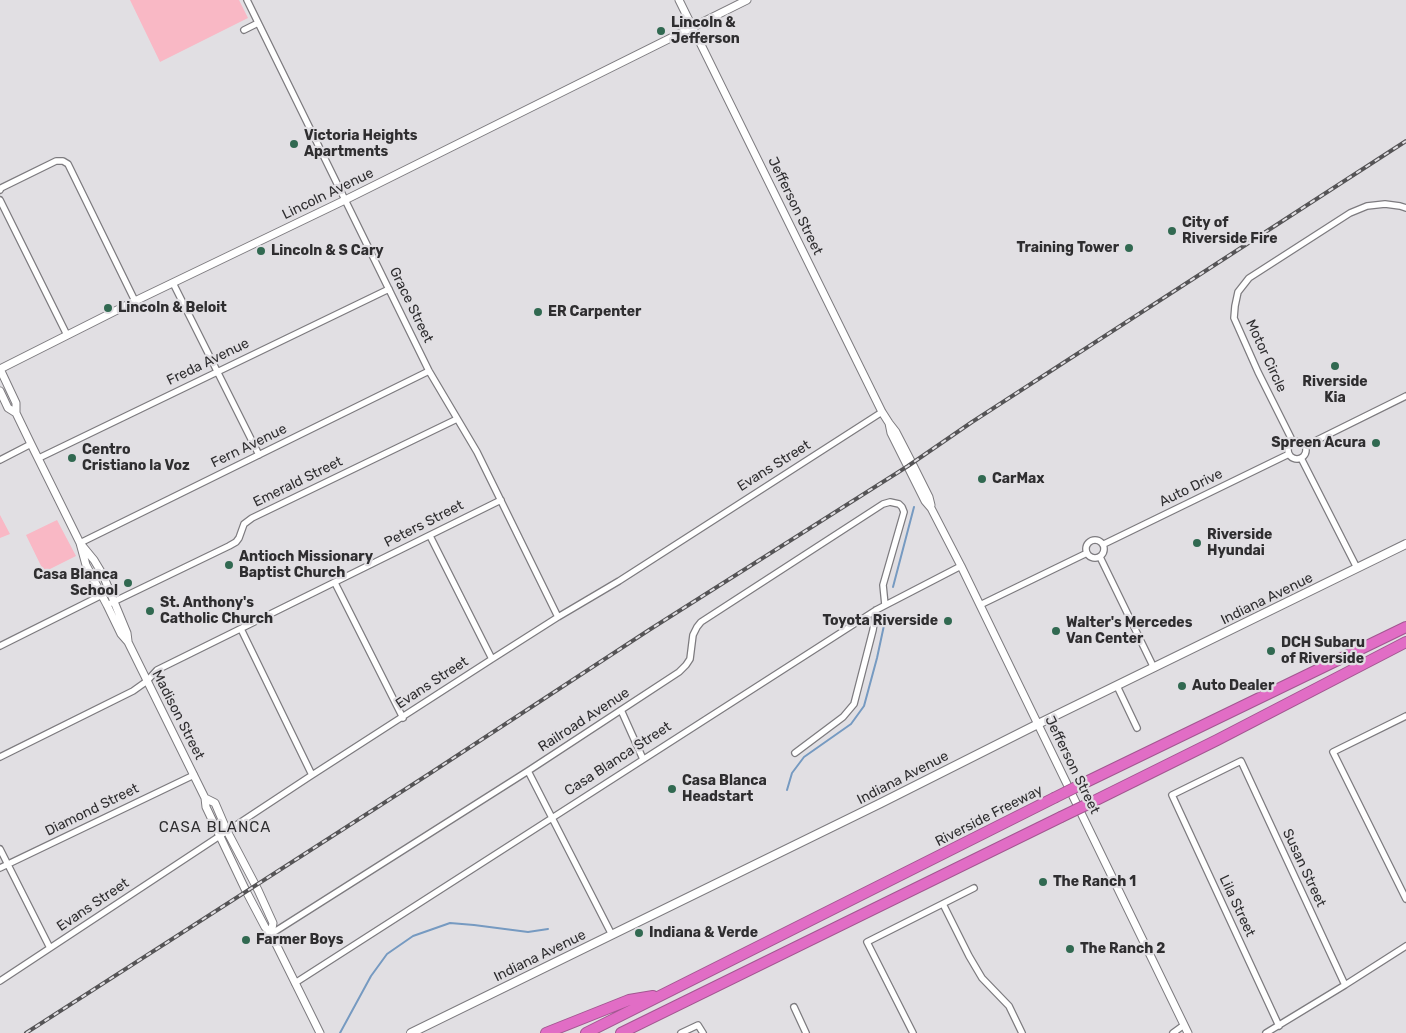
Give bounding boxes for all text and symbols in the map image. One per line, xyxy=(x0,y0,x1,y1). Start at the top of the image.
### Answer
place label: Lincoln & Jefferson xyxy=(671,15,740,48)
marker: Lincoln & Jefferson xyxy=(655,25,667,37)
place label: Victoria Heights Apartments xyxy=(304,128,417,160)
marker: Victoria Heights Apartments xyxy=(288,138,300,150)
street label: Jefferson Street xyxy=(764,154,826,258)
street label: Lincoln Avenue xyxy=(279,165,377,223)
place label: City of Riverside Fire xyxy=(1182,215,1278,248)
marker: City of Riverside Fire xyxy=(1166,225,1178,237)
place label: Training Tower xyxy=(1016,240,1119,256)
marker: Training Tower xyxy=(1123,242,1135,254)
place label: Lincoln & S Cary xyxy=(271,243,384,259)
marker: Lincoln & S Cary xyxy=(255,245,267,257)
street label: Grace Street xyxy=(385,264,437,346)
place label: Lincoln & Beloit xyxy=(118,300,227,316)
marker: Lincoln & Beloit xyxy=(102,302,114,314)
place label: ER Carpenter xyxy=(548,304,641,320)
marker: ER Carpenter xyxy=(532,306,544,318)
street label: Motor Circle xyxy=(1242,317,1290,395)
street label: Freda Avenue xyxy=(164,335,252,389)
marker: Riverside Kia xyxy=(1329,360,1341,372)
place label: Riverside Kia xyxy=(1302,374,1368,407)
street label: Fern Avenue xyxy=(208,420,290,472)
place label: Spreen Acura xyxy=(1271,435,1366,451)
street label: Evans Street xyxy=(734,437,814,495)
marker: Spreen Acura xyxy=(1370,437,1382,449)
place label: Centro Cristiano la Voz xyxy=(82,442,190,474)
marker: Centro Cristiano la Voz xyxy=(66,452,78,464)
street label: Emerald Street xyxy=(251,453,345,511)
street label: Auto Drive xyxy=(1157,465,1225,511)
place label: CarMax xyxy=(992,471,1045,487)
marker: CarMax xyxy=(976,473,988,485)
street label: Peters Street xyxy=(382,497,466,551)
place label: Riverside Hyundai xyxy=(1207,527,1272,560)
marker: Riverside Hyundai xyxy=(1191,537,1203,549)
place label: Antioch Missionary Baptist Church xyxy=(239,549,373,582)
marker: Antioch Missionary Baptist Church xyxy=(223,559,235,571)
place label: Casa Blanca School xyxy=(33,567,118,600)
street label: Indiana Avenue xyxy=(1218,569,1316,629)
marker: Casa Blanca School xyxy=(122,577,134,589)
place label: St. Anthony's Catholic Church xyxy=(160,595,273,628)
marker: St. Anthony's Catholic Church xyxy=(144,605,156,617)
place label: Toyota Riverside xyxy=(823,613,938,629)
marker: Toyota Riverside xyxy=(942,615,954,627)
place label: Walter's Mercedes Van Center xyxy=(1066,615,1192,648)
marker: Walter's Mercedes Van Center xyxy=(1050,625,1062,637)
place label: DCH Subaru of Riverside xyxy=(1281,635,1365,668)
marker: DCH Subaru of Riverside xyxy=(1265,645,1277,657)
street label: Evans Street xyxy=(393,653,471,713)
street label: Madison Street xyxy=(148,667,208,763)
place label: Auto Dealer xyxy=(1192,678,1274,694)
marker: Auto Dealer xyxy=(1176,680,1188,692)
street label: Railroad Avenue xyxy=(535,684,633,756)
street label: Jefferson Street xyxy=(1041,713,1103,817)
street label: Casa Blanca Street xyxy=(562,718,674,800)
street label: Indiana Avenue xyxy=(854,748,952,808)
place label: Casa Blanca Headstart xyxy=(682,773,767,806)
street label: Diamond Street xyxy=(42,780,142,840)
street label: Riverside Freeway xyxy=(932,782,1046,850)
marker: Casa Blanca Headstart xyxy=(666,783,678,795)
district label: CASA BLANCA xyxy=(157,819,273,837)
street label: Susan Street xyxy=(1279,826,1329,910)
street label: Lila Street xyxy=(1215,872,1259,940)
place label: The Ranch 1 xyxy=(1053,874,1136,890)
street label: Evans Street xyxy=(54,875,132,935)
marker: The Ranch 1 xyxy=(1037,876,1049,888)
place label: Indiana & Verde xyxy=(649,925,758,941)
street label: Indiana Avenue xyxy=(491,926,589,986)
marker: Indiana & Verde xyxy=(633,927,645,939)
place label: Farmer Boys xyxy=(256,932,343,948)
marker: Farmer Boys xyxy=(240,934,252,946)
place label: The Ranch 2 xyxy=(1080,941,1165,957)
marker: The Ranch 2 xyxy=(1064,943,1076,955)

